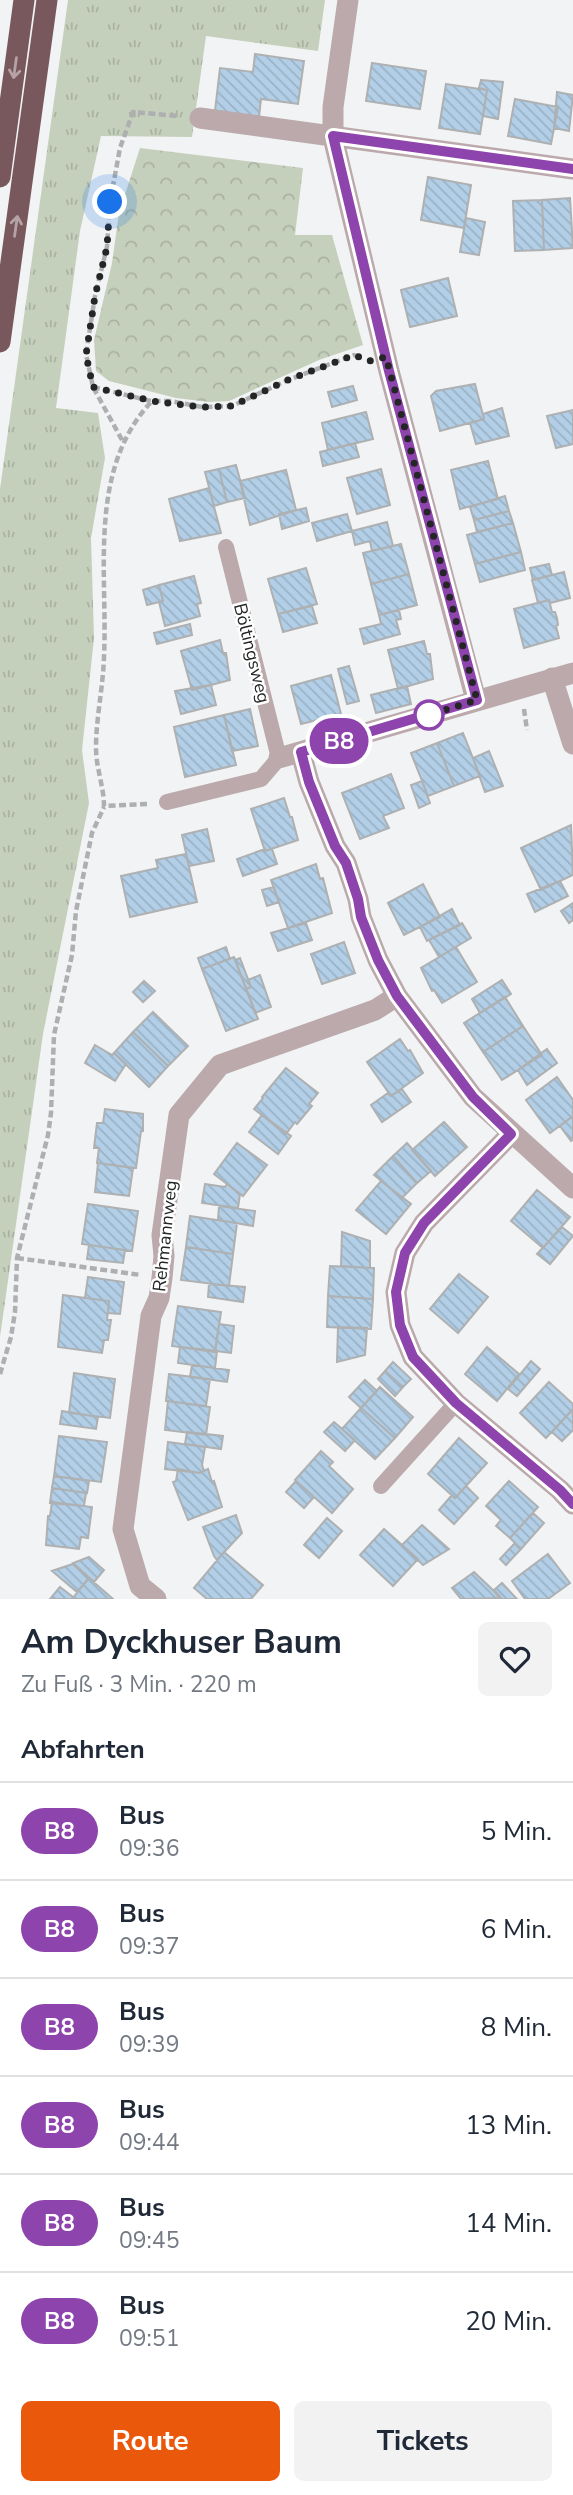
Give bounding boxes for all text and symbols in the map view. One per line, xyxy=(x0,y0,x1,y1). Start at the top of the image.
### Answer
one-way arrow xyxy=(8,56,21,79)
your location xyxy=(92,184,127,219)
one-way arrow xyxy=(10,215,23,238)
street label: Böltingsweg xyxy=(228,601,276,705)
unlabelled marker xyxy=(414,700,444,730)
line badge: B8 xyxy=(308,718,370,764)
text: B8 xyxy=(324,725,354,757)
street label: Rehmannweg xyxy=(147,1179,183,1293)
text: Am Dyckhuser Baum xyxy=(21,1620,342,1665)
button: heart xyxy=(478,1622,552,1696)
text: Zu Fuß · 3 Min. · 220 m xyxy=(21,1669,257,1700)
text: Abfahrten xyxy=(21,1732,145,1767)
text: Bus xyxy=(119,1798,165,1833)
text: 5 Min. xyxy=(481,1814,552,1849)
text: B8 xyxy=(44,1815,75,1847)
text: 09:36 xyxy=(119,1833,179,1864)
text: Bus xyxy=(119,1896,165,1931)
text: 6 Min. xyxy=(481,1912,552,1947)
text: B8 xyxy=(44,1913,75,1945)
text: 09:37 xyxy=(119,1931,179,1962)
text: Bus xyxy=(119,1994,165,2029)
text: 8 Min. xyxy=(481,2010,552,2045)
text: B8 xyxy=(44,2011,75,2043)
text: 09:39 xyxy=(119,2029,179,2060)
text: Bus xyxy=(119,2092,165,2127)
text: 13 Min. xyxy=(465,2108,552,2143)
text: B8 xyxy=(44,2109,75,2141)
text: 09:44 xyxy=(119,2127,179,2158)
text: Bus xyxy=(119,2190,165,2225)
text: 14 Min. xyxy=(465,2206,552,2241)
text: B8 xyxy=(44,2207,75,2239)
text: 09:45 xyxy=(119,2225,179,2256)
text: Bus xyxy=(119,2288,165,2323)
text: 20 Min. xyxy=(465,2304,552,2339)
text: B8 xyxy=(44,2305,75,2337)
text: 09:51 xyxy=(119,2323,179,2354)
button: Route xyxy=(21,2401,280,2481)
button: Tickets xyxy=(294,2401,552,2481)

